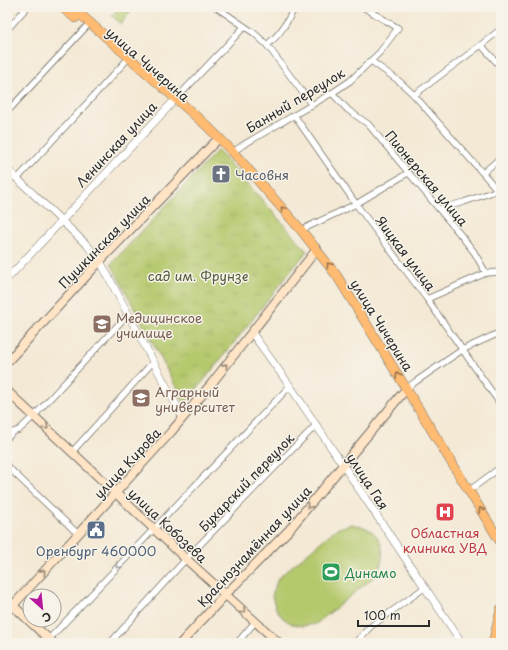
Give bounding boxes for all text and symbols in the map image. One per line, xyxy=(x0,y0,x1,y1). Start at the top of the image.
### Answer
street label: улица Чичерина xyxy=(102,22,195,106)
street label: Банный переулок xyxy=(242,63,348,137)
street label: Ленинская улица xyxy=(71,96,161,191)
street label: Пионерская улица xyxy=(381,126,473,231)
church icon: Часовня xyxy=(210,163,232,185)
place label: Часовня xyxy=(235,165,289,184)
street label: Пушкинская улица xyxy=(54,189,155,292)
one-way arrow xyxy=(280,206,288,214)
street label: Яицкая улица xyxy=(371,212,441,295)
one-way arrow xyxy=(326,262,334,269)
park label: сад им. Фрунзе xyxy=(148,266,249,285)
street label: улица Чичерина xyxy=(346,275,418,375)
place label: Медицинское училище xyxy=(116,308,202,342)
school or university icon: Медицинское училище xyxy=(91,313,113,335)
one-way arrow xyxy=(221,363,228,371)
one-way arrow xyxy=(395,372,403,379)
place label: Аграрный университет xyxy=(155,382,236,416)
school or university icon: Аграрный университет xyxy=(130,387,152,409)
one-way arrow xyxy=(41,422,49,430)
street label: улица Кирова xyxy=(89,423,165,503)
street label: Бухарский переулок xyxy=(194,428,298,535)
street label: улица Гая xyxy=(343,449,393,513)
street label: Краснознамённая улица xyxy=(193,481,316,611)
street label: улица Кобозева xyxy=(124,483,212,567)
one-way arrow xyxy=(307,501,314,508)
hospital icon: Областная клиника УВД xyxy=(434,501,456,523)
one-way arrow xyxy=(478,507,486,514)
public building icon: Оренбург 460000 xyxy=(85,519,107,541)
place label: Областная клиника УВД xyxy=(403,523,487,557)
place label: Оренбург 460000 xyxy=(36,541,156,560)
one-way arrow xyxy=(115,561,122,569)
sports icon: Динамо xyxy=(320,561,342,583)
place label: Динамо xyxy=(344,563,396,582)
one-way arrow xyxy=(38,570,45,577)
north arrow xyxy=(22,588,62,628)
scale bar xyxy=(358,602,429,628)
one-way arrow xyxy=(238,606,246,614)
text: 100 m xyxy=(364,606,401,624)
text: С xyxy=(39,608,54,627)

